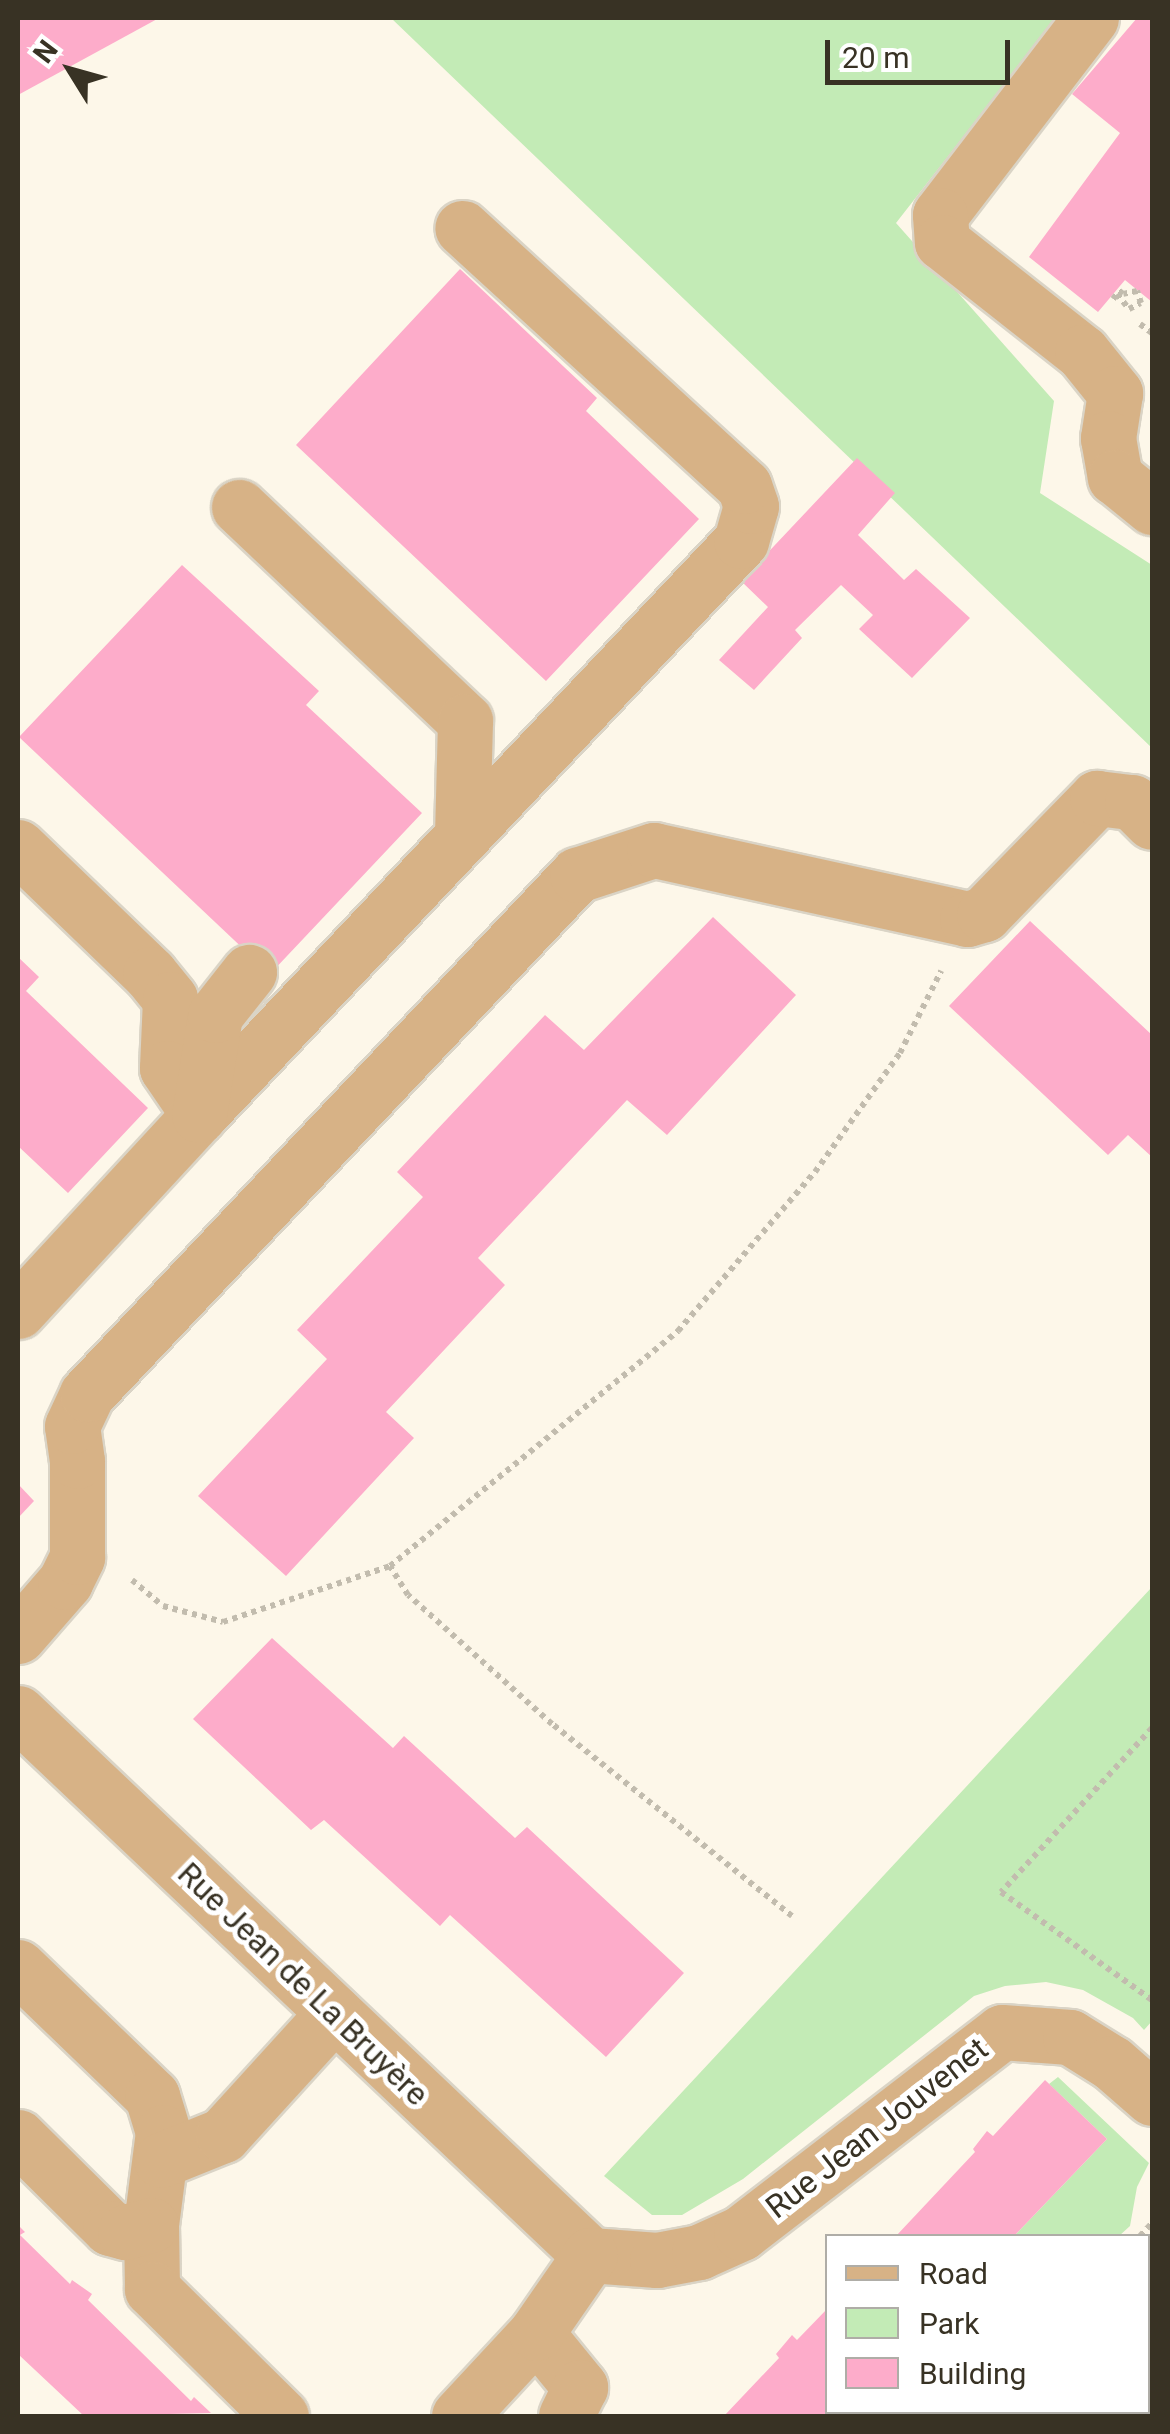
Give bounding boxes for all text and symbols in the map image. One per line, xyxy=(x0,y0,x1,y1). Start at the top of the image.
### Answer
north arrow xyxy=(20,20,120,120)
scale bar xyxy=(830,20,1015,82)
text: N xyxy=(27,34,65,69)
text: 20 m xyxy=(842,40,909,75)
street label: Rue Jean de La Bruyère xyxy=(170,1854,436,2114)
street label: Rue Jean Jouvenet xyxy=(758,2030,996,2226)
legend xyxy=(825,2234,1150,2414)
text: Road xyxy=(919,2256,988,2291)
text: Park xyxy=(919,2306,979,2341)
text: Building xyxy=(919,2356,1026,2391)

